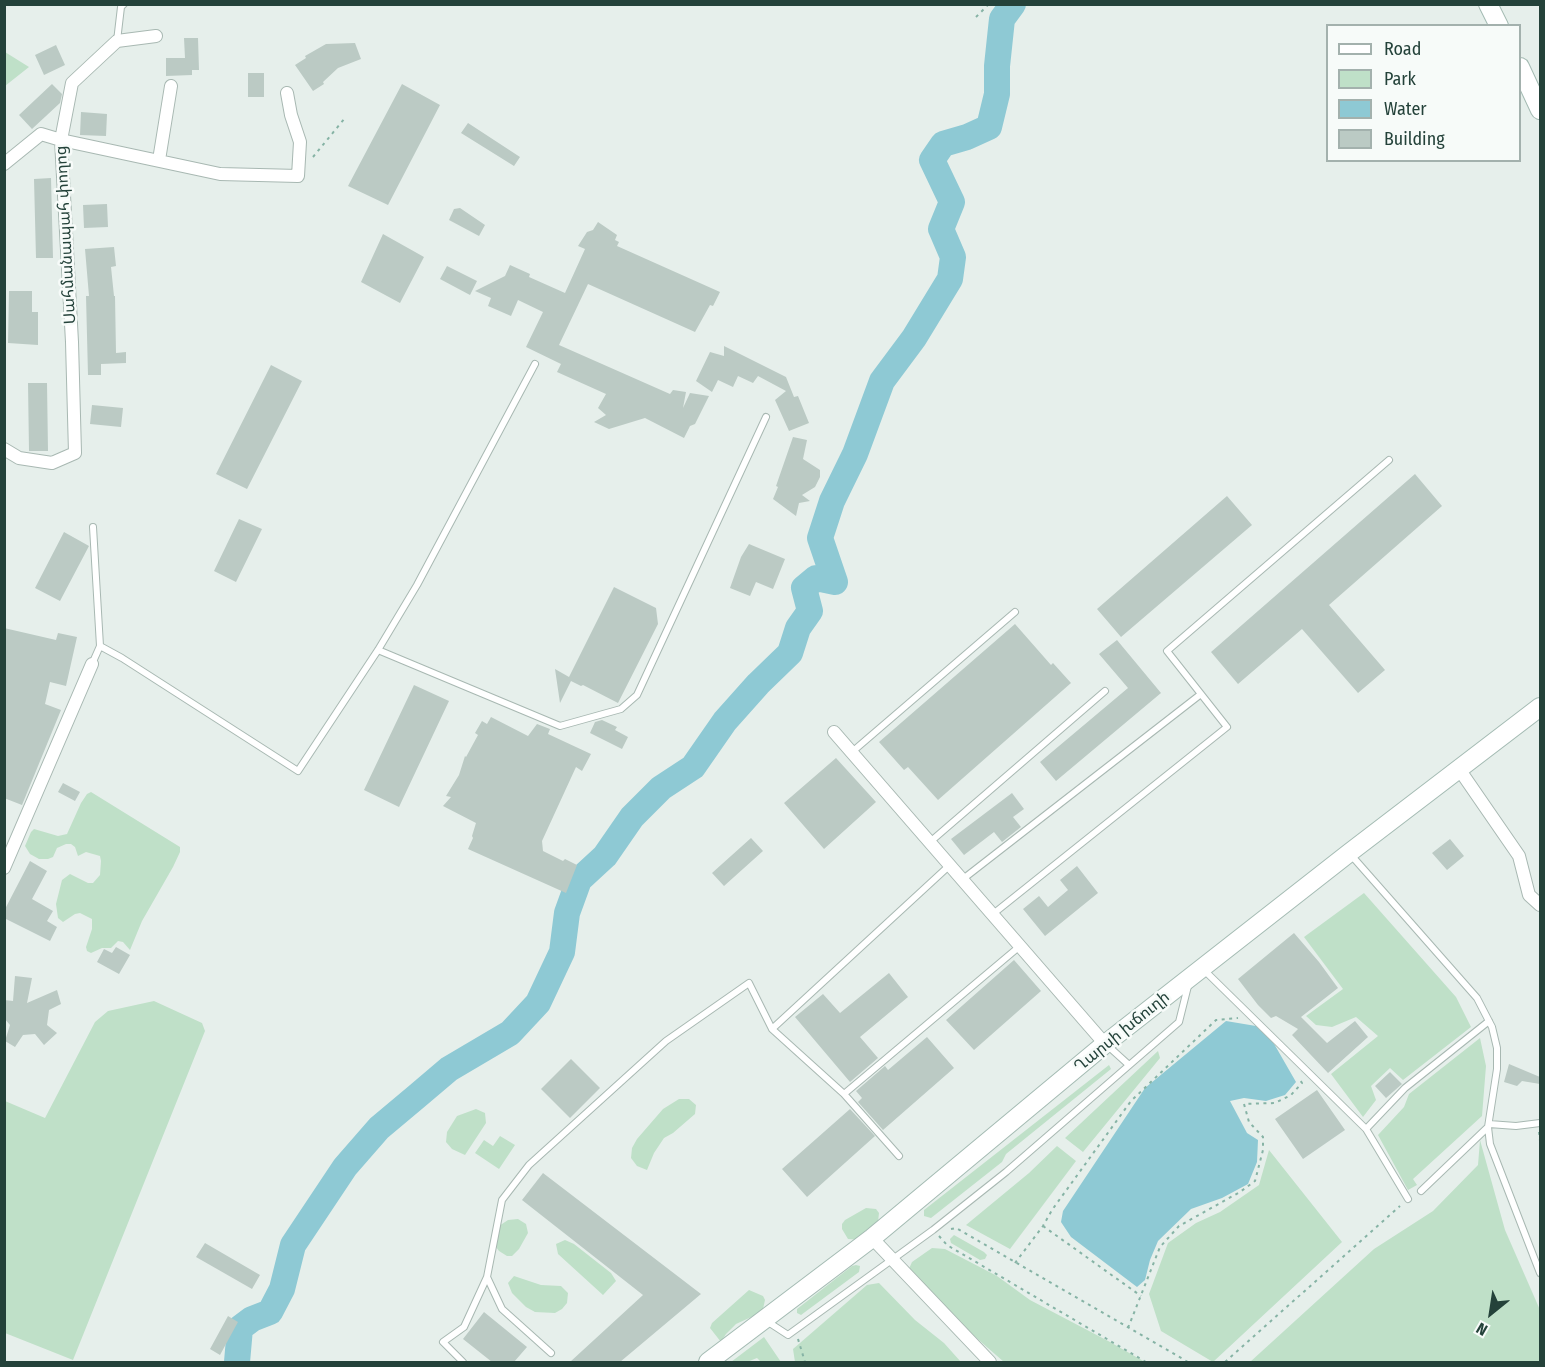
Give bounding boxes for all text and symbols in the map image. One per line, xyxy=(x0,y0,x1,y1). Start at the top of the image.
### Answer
legend xyxy=(1326,24,1521,162)
text: Road xyxy=(1384,38,1421,60)
text: Park xyxy=(1384,68,1416,90)
text: Water xyxy=(1384,98,1427,120)
text: Building xyxy=(1384,128,1445,150)
street label: Սահմանապահ փողոց xyxy=(52,145,80,325)
street label: Ղարսի խճուղի xyxy=(1070,988,1174,1076)
north arrow xyxy=(1461,1283,1521,1343)
text: N xyxy=(1473,1318,1491,1340)

